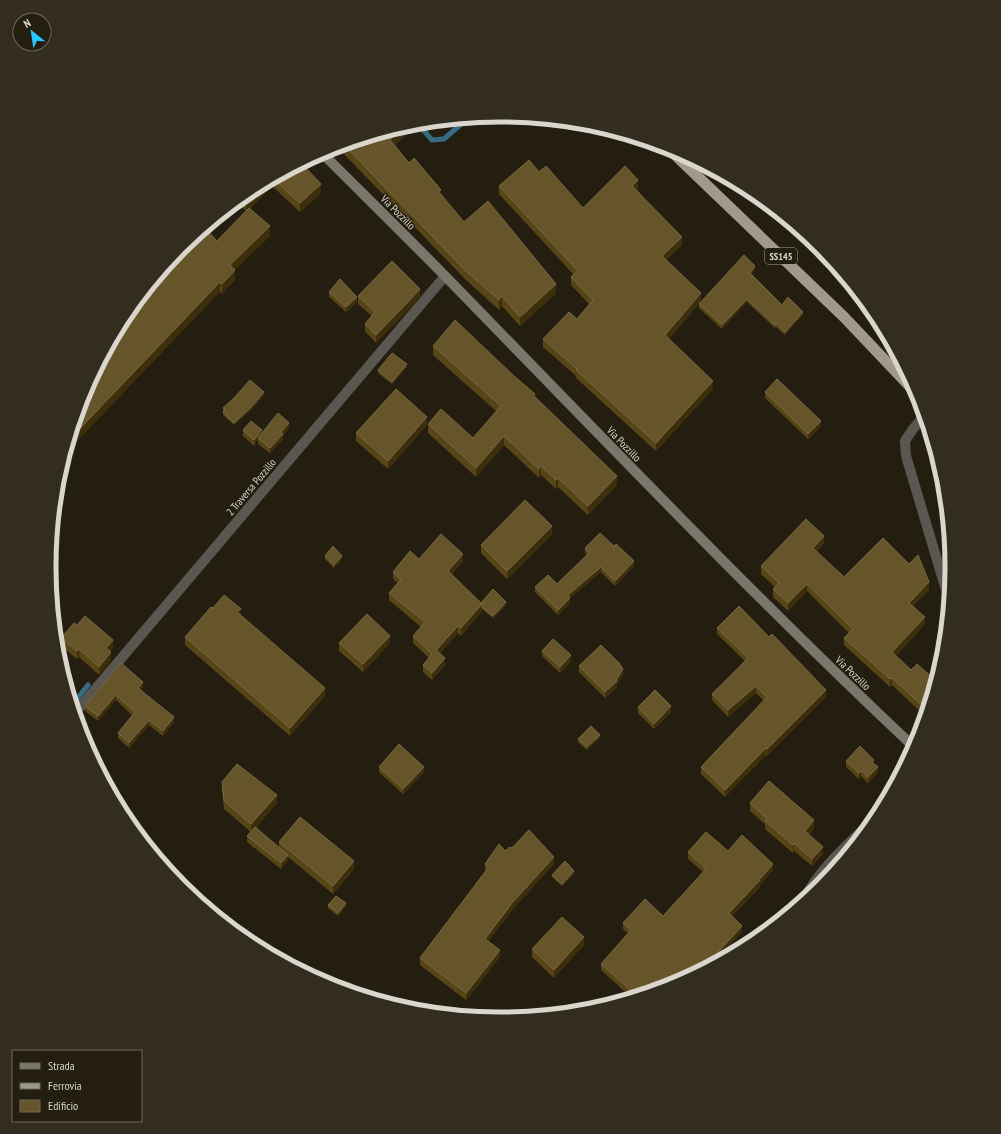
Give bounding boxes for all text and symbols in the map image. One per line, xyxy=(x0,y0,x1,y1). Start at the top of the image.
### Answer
north arrow xyxy=(12,12,52,52)
text: N xyxy=(21,16,33,31)
street label: Via Pozzillo xyxy=(377,191,419,233)
road number: SS145 xyxy=(765,248,797,264)
street label: Via Pozzillo xyxy=(603,423,644,465)
street label: 2 Traversa Pozzillo xyxy=(223,455,279,518)
street label: Via Pozzillo xyxy=(832,652,874,693)
legend xyxy=(12,1050,142,1122)
text: Strada xyxy=(48,1058,75,1073)
text: Ferrovia xyxy=(48,1078,82,1093)
text: Edificio xyxy=(48,1098,78,1113)

